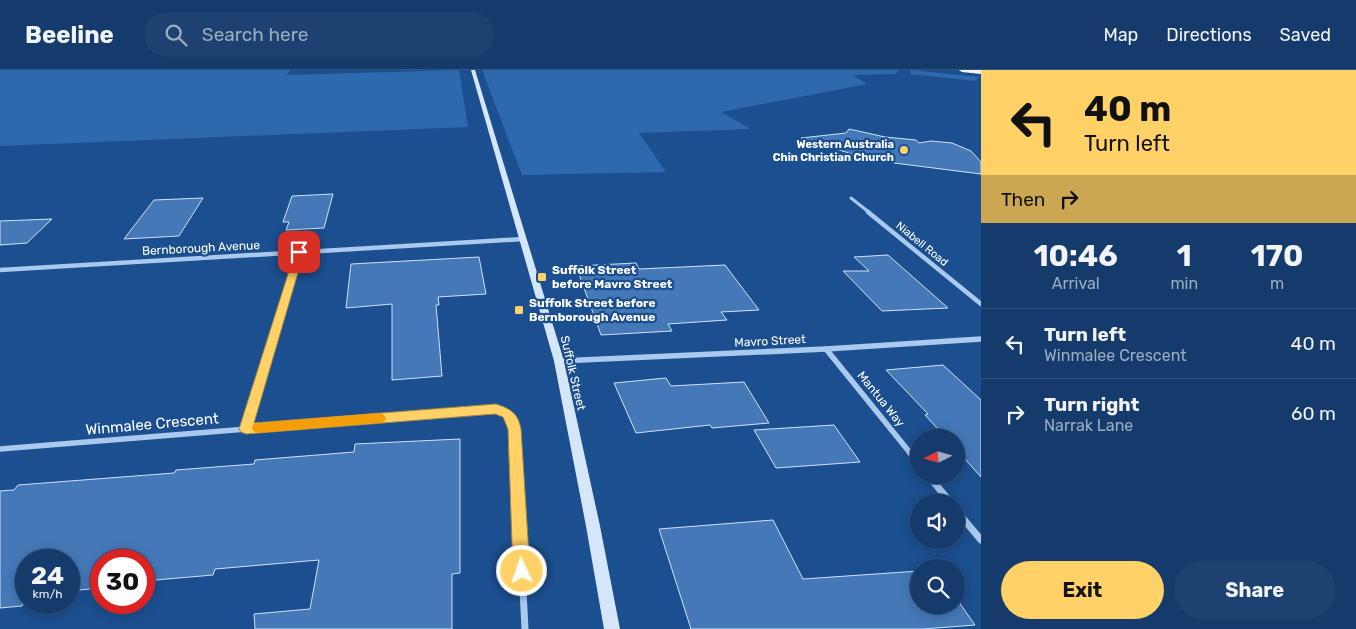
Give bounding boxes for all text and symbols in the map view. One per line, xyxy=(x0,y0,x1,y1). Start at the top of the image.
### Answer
search box xyxy=(144,12,494,57)
text: Beeline xyxy=(25,21,114,49)
icon: search xyxy=(162,21,190,49)
text: Search here xyxy=(202,23,308,46)
text: Map xyxy=(1103,24,1138,46)
text: Directions xyxy=(1166,24,1252,46)
text: Saved xyxy=(1280,24,1331,46)
text: 40 m xyxy=(1084,88,1171,130)
icon: left xyxy=(1001,90,1066,155)
text: Turn left xyxy=(1084,130,1170,157)
place label: Western Australia Chin Christian Church xyxy=(773,138,894,164)
marker: Western Australia Chin Christian Church xyxy=(898,144,910,156)
icon: right xyxy=(1055,185,1083,213)
text: Then xyxy=(1001,188,1045,211)
street label: Niabell Road xyxy=(893,219,951,269)
pin xyxy=(278,231,320,273)
street label: Bernborough Avenue xyxy=(142,238,261,258)
icon: arrive xyxy=(285,238,313,266)
text: 10:46 xyxy=(1034,238,1118,274)
text: 1 xyxy=(1177,238,1192,274)
text: 170 xyxy=(1251,238,1303,274)
place label: Suffolk Street before Mavro Street xyxy=(552,263,673,291)
marker: Suffolk Street before Mavro Street xyxy=(536,271,548,283)
text: Arrival xyxy=(1052,274,1100,293)
text: min xyxy=(1170,274,1198,293)
text: m xyxy=(1270,274,1284,293)
place label: Suffolk Street before Bernborough Avenue xyxy=(529,296,656,324)
marker: Suffolk Street before Bernborough Avenue xyxy=(513,304,525,316)
text: Turn left xyxy=(1044,323,1126,346)
icon: left xyxy=(1001,330,1029,358)
street label: Mavro Street xyxy=(734,332,806,350)
text: 40 m xyxy=(1291,332,1336,355)
street label: Suffolk Street xyxy=(558,334,588,412)
text: Winmalee Crescent xyxy=(1044,346,1187,365)
street label: Mantua Way xyxy=(854,369,908,430)
text: Turn right xyxy=(1044,393,1139,416)
icon: right xyxy=(1001,400,1029,428)
text: 60 m xyxy=(1291,402,1336,425)
street label: Winmalee Crescent xyxy=(85,409,219,439)
text: Narrak Lane xyxy=(1044,416,1133,435)
north arrow xyxy=(910,429,965,484)
map controls xyxy=(910,429,965,614)
button: sound xyxy=(910,494,965,549)
position arrow xyxy=(495,544,547,596)
speed limit sign: 30 xyxy=(90,549,155,614)
button: search xyxy=(910,559,965,614)
text: 24 xyxy=(31,561,64,590)
button: Exit xyxy=(1001,561,1164,619)
button: Share xyxy=(1174,561,1336,619)
text: km/h xyxy=(33,587,62,601)

